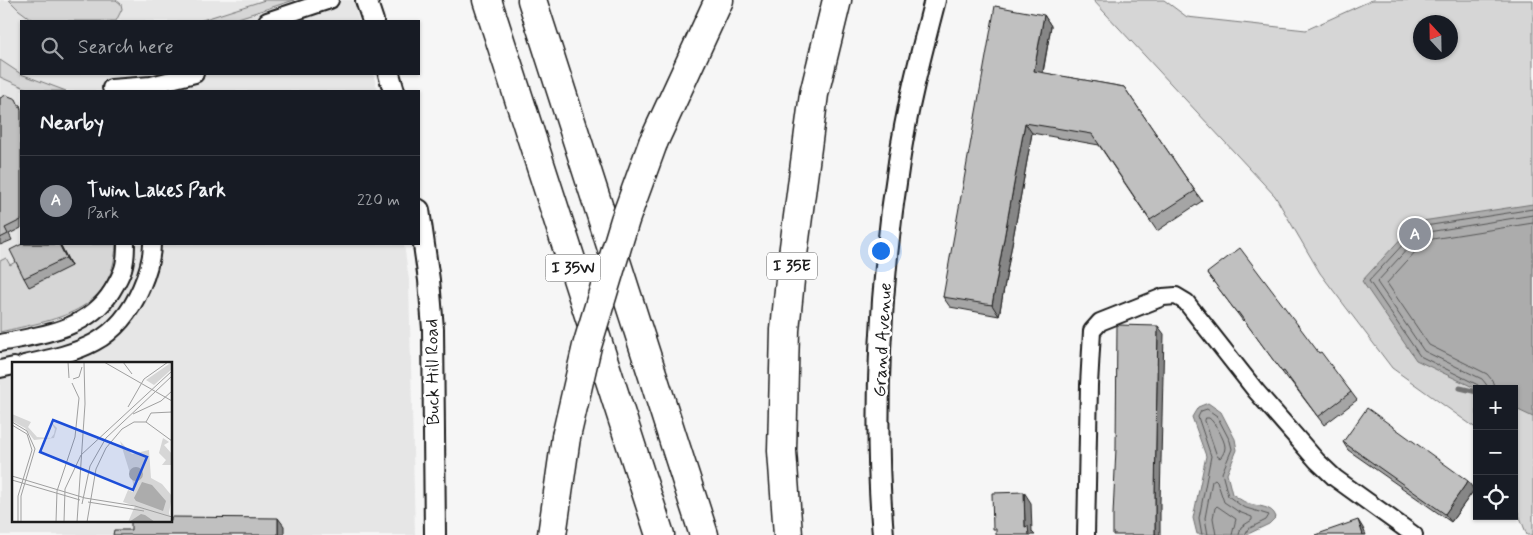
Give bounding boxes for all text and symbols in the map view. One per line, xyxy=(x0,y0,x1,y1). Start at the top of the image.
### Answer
north arrow xyxy=(1413,15,1458,60)
search box xyxy=(20,20,420,75)
icon: search xyxy=(38,34,66,62)
text: Search here xyxy=(78,35,174,60)
text: Nearby xyxy=(40,109,104,137)
text: Twin Lakes Park xyxy=(87,178,226,203)
text: A xyxy=(51,190,61,211)
text: 220 m xyxy=(357,190,400,211)
text: Park xyxy=(87,203,119,224)
pin: A xyxy=(1399,215,1431,253)
your location xyxy=(868,238,894,264)
road number: I 35E xyxy=(767,252,817,280)
road number: I 35W xyxy=(546,254,600,282)
street label: Grand Avenue xyxy=(868,282,898,398)
street label: Buck Hill Road xyxy=(420,319,446,425)
inset map xyxy=(12,362,172,522)
map controls xyxy=(1473,385,1518,520)
button: + xyxy=(1473,385,1518,430)
button: − xyxy=(1473,430,1518,475)
button: locate xyxy=(1473,475,1518,520)

